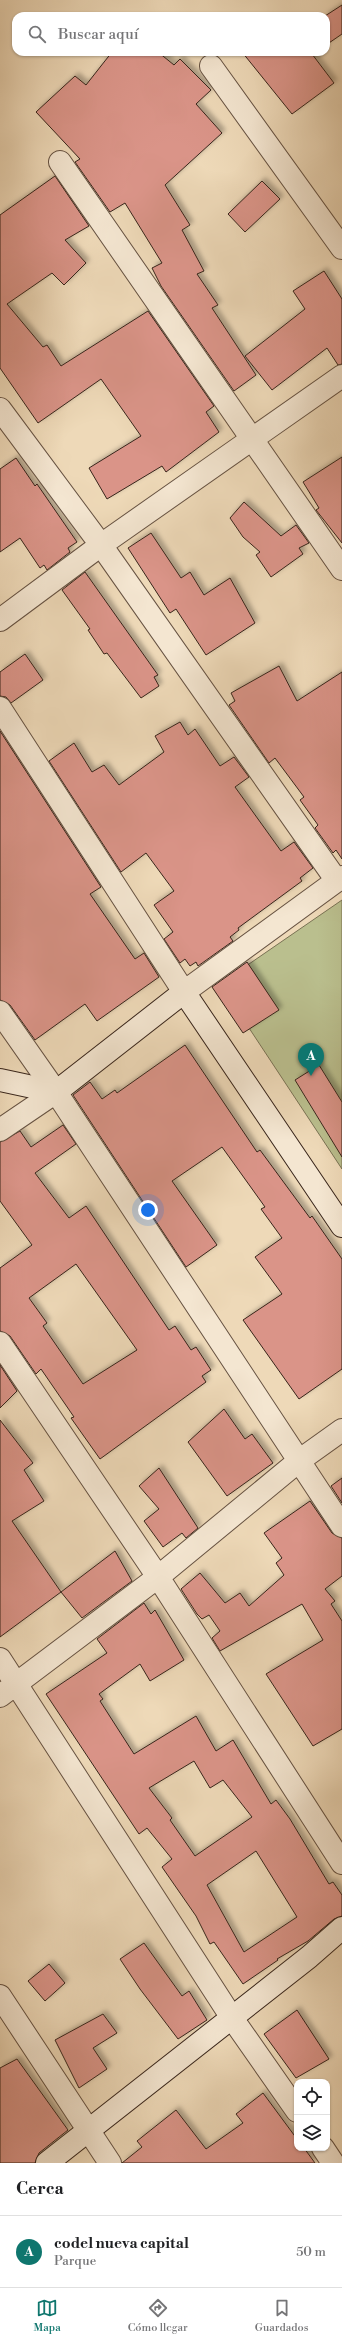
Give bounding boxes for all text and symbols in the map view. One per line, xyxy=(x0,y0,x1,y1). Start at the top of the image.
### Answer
search box xyxy=(12,12,330,56)
icon: search xyxy=(26,23,48,45)
text: Buscar aquí xyxy=(58,25,139,44)
pin: A xyxy=(298,1043,324,1076)
your location xyxy=(138,1200,158,1220)
map controls xyxy=(294,2079,330,2151)
button: locate xyxy=(294,2079,330,2115)
button: layers xyxy=(294,2115,330,2151)
text: Cerca xyxy=(16,2178,64,2200)
text: codel nueva capital xyxy=(54,2234,189,2253)
text: A xyxy=(24,2244,34,2260)
text: 50 m xyxy=(296,2244,326,2260)
text: Parque xyxy=(54,2253,96,2269)
tab: Mapa xyxy=(34,2297,61,2335)
tab: Cómo llegar xyxy=(128,2297,188,2335)
tab: Guardados xyxy=(255,2297,308,2335)

